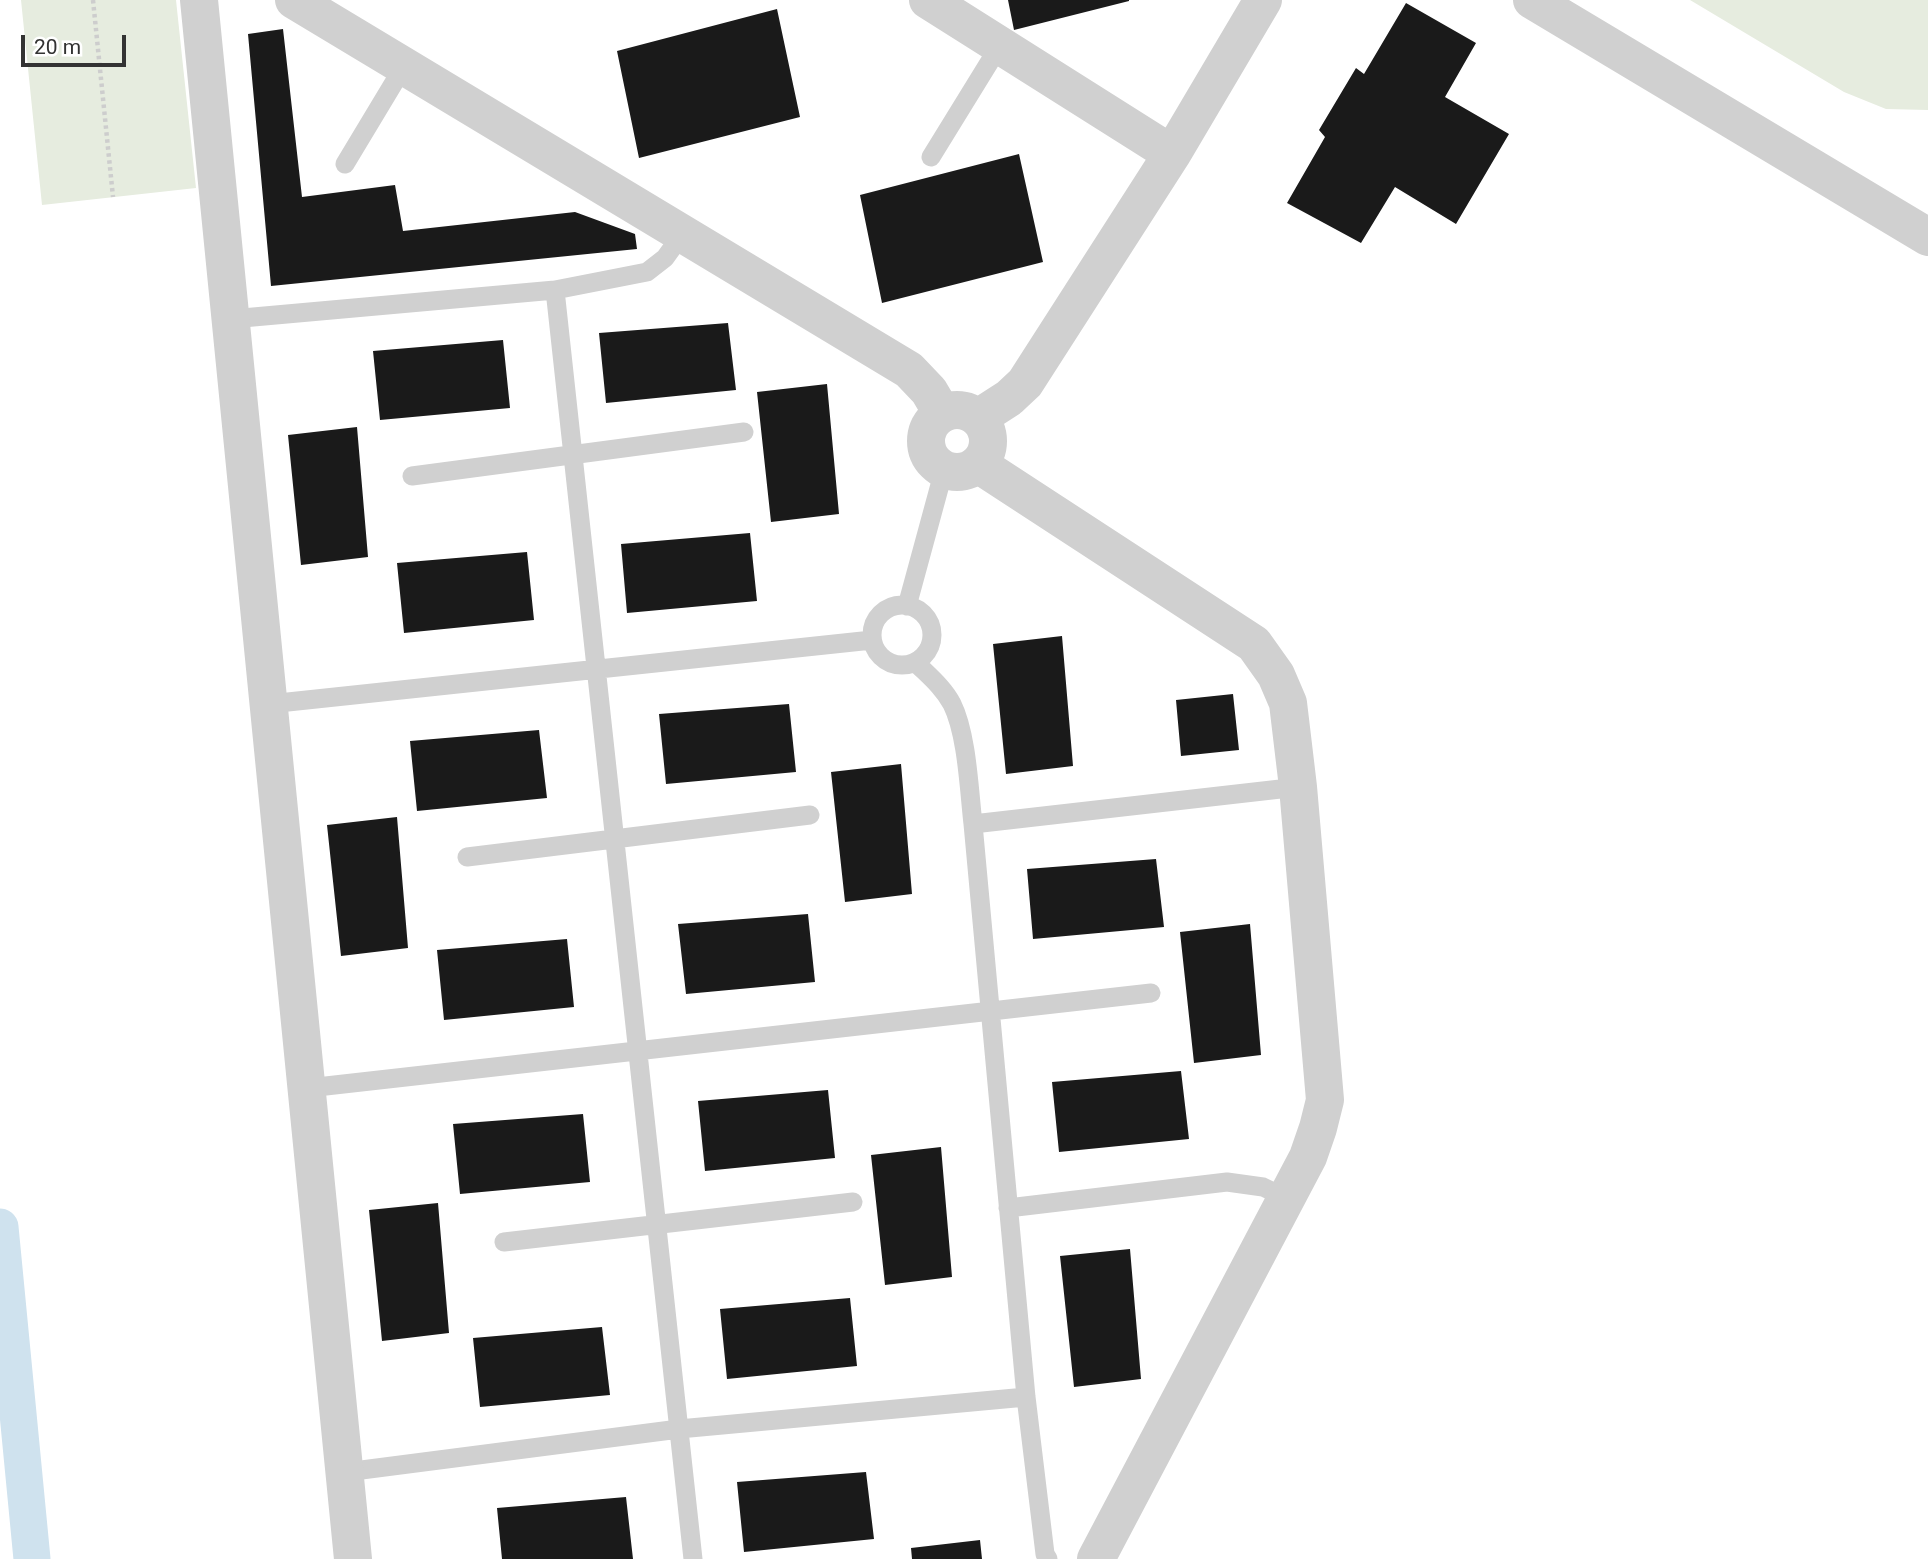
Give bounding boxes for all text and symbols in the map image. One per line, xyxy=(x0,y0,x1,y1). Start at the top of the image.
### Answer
scale bar xyxy=(24,21,130,65)
text: 20 m xyxy=(34,35,81,59)

